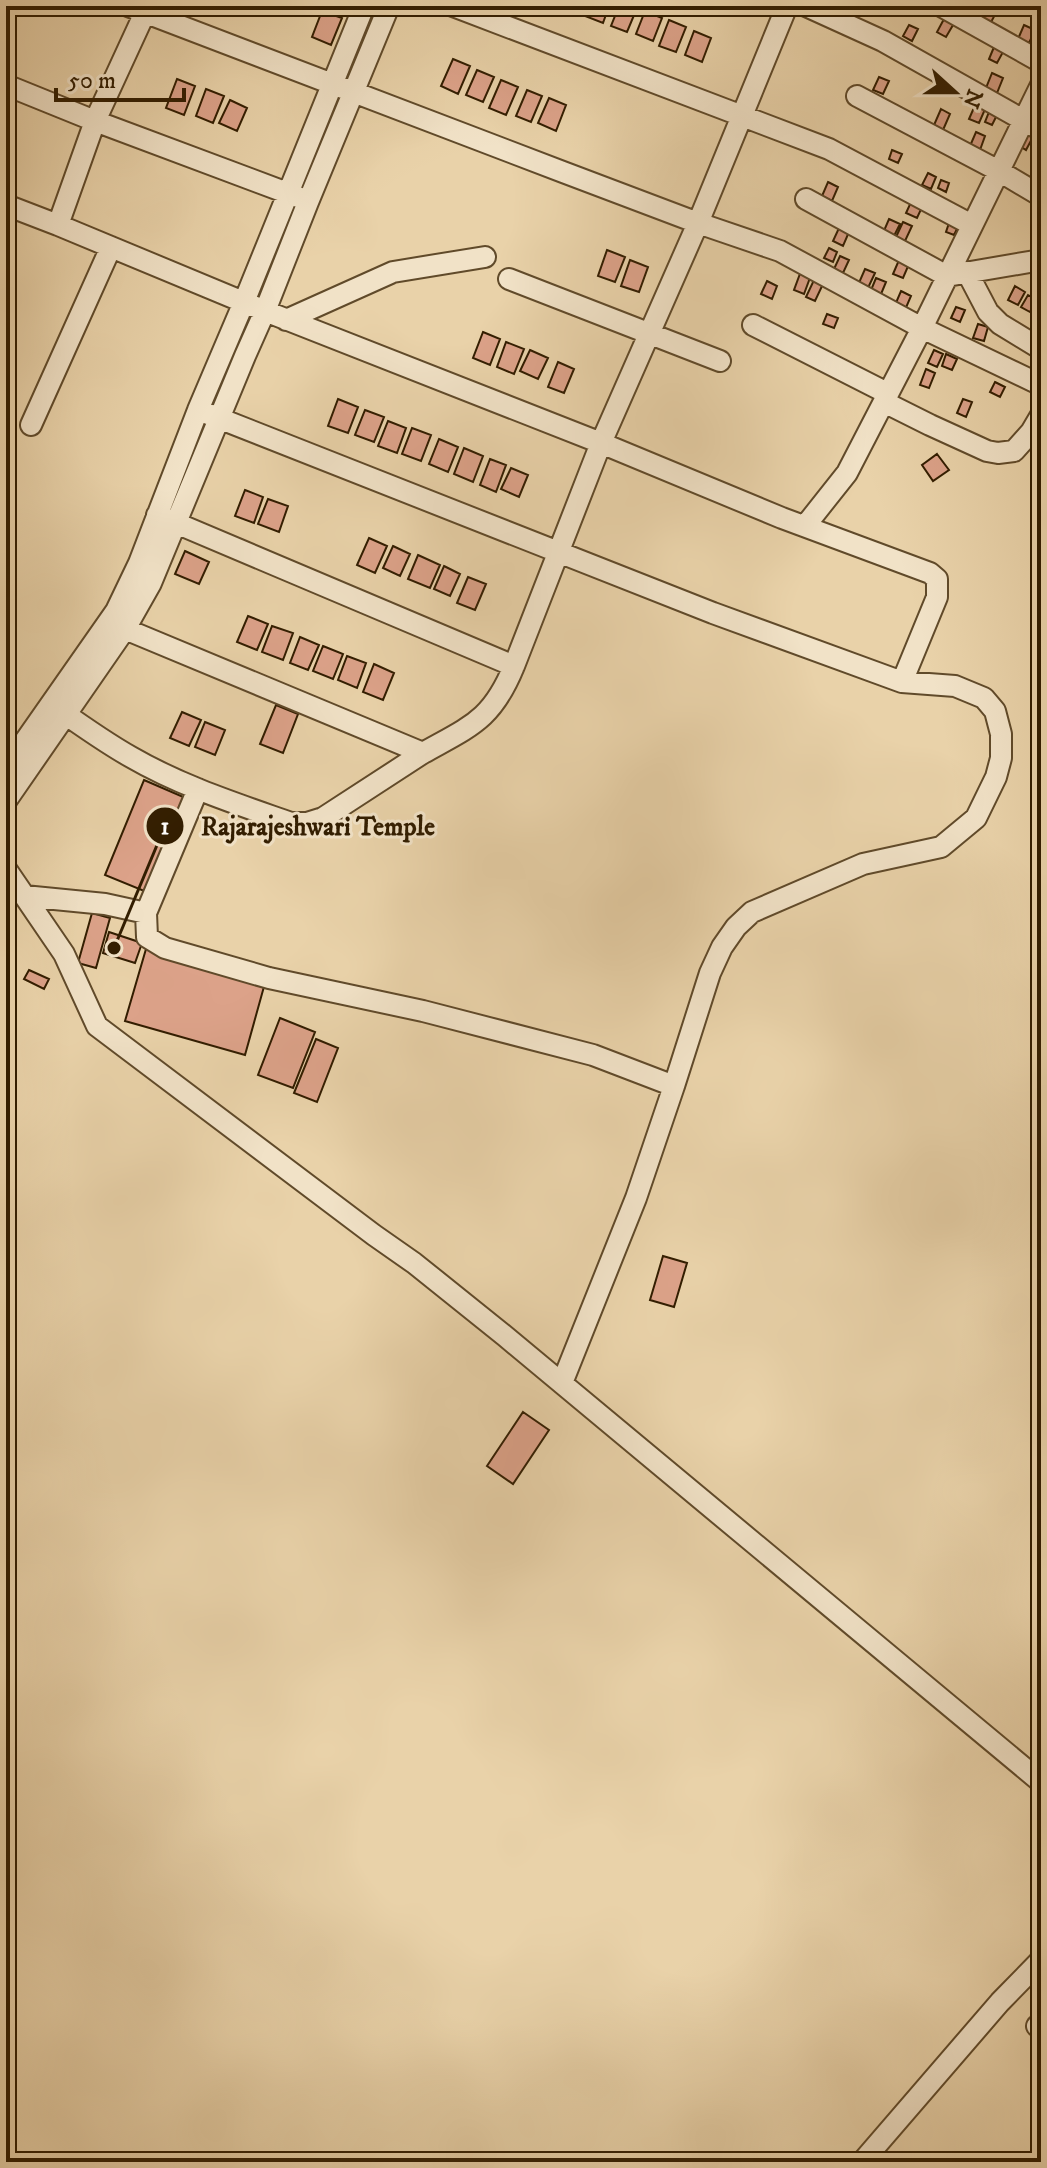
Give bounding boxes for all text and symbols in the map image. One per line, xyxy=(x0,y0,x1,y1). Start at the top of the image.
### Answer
scale bar xyxy=(56,52,184,102)
north arrow xyxy=(915,52,995,132)
text: 50 m xyxy=(68,66,116,96)
text: N xyxy=(956,85,988,112)
callout: Rajarajeshwari Temple xyxy=(145,801,451,851)
text: Rajarajeshwari Temple xyxy=(201,811,435,844)
text: 1 xyxy=(161,812,170,842)

